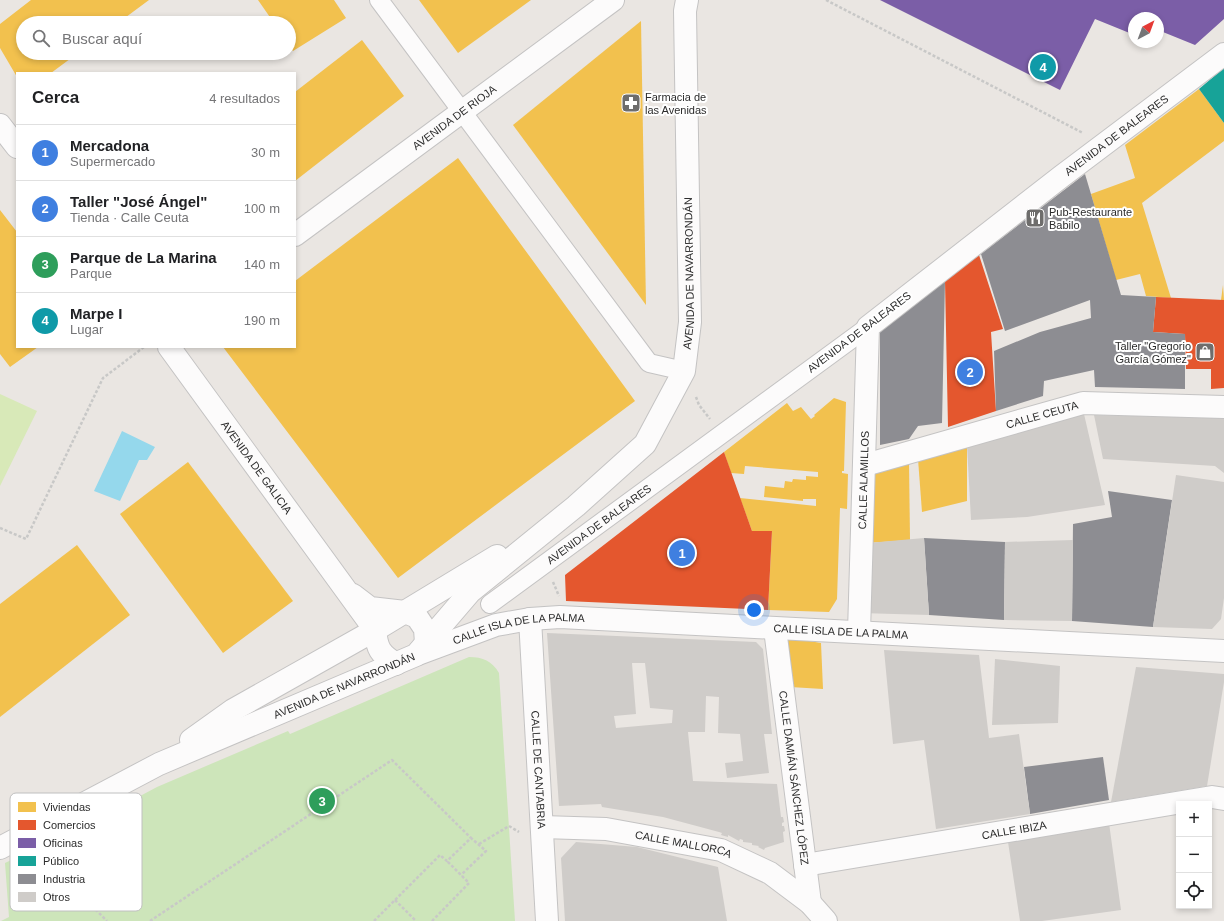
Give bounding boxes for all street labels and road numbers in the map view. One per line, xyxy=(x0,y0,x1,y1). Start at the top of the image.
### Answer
street label: AVENIDA DE RIOJA xyxy=(410,82,499,152)
street label: AVENIDA DE BALEARES xyxy=(1062,92,1170,178)
street label: AVENIDA DE NAVARRONDÁN xyxy=(681,197,696,350)
street label: AVENIDA DE BALEARES xyxy=(805,289,913,375)
street label: CALLE CEUTA xyxy=(1005,399,1080,431)
street label: AVENIDA DE GALICIA xyxy=(219,419,295,517)
street label: CALLE ALAMILLOS xyxy=(856,431,871,529)
street label: AVENIDA DE BALEARES xyxy=(544,482,653,566)
street label: CALLE ISLA DE LA PALMA xyxy=(451,611,586,647)
street label: CALLE ISLA DE LA PALMA xyxy=(773,622,909,641)
street label: AVENIDA DE NAVARRONDÁN xyxy=(272,650,417,721)
street label: CALLE DAMIÁN SÁNCHEZ LÓPEZ xyxy=(777,690,811,866)
street label: CALLE DE CANTABRIA xyxy=(529,710,548,830)
street label: CALLE IBIZA xyxy=(981,819,1048,841)
street label: CALLE MALLORCA xyxy=(634,828,734,861)

